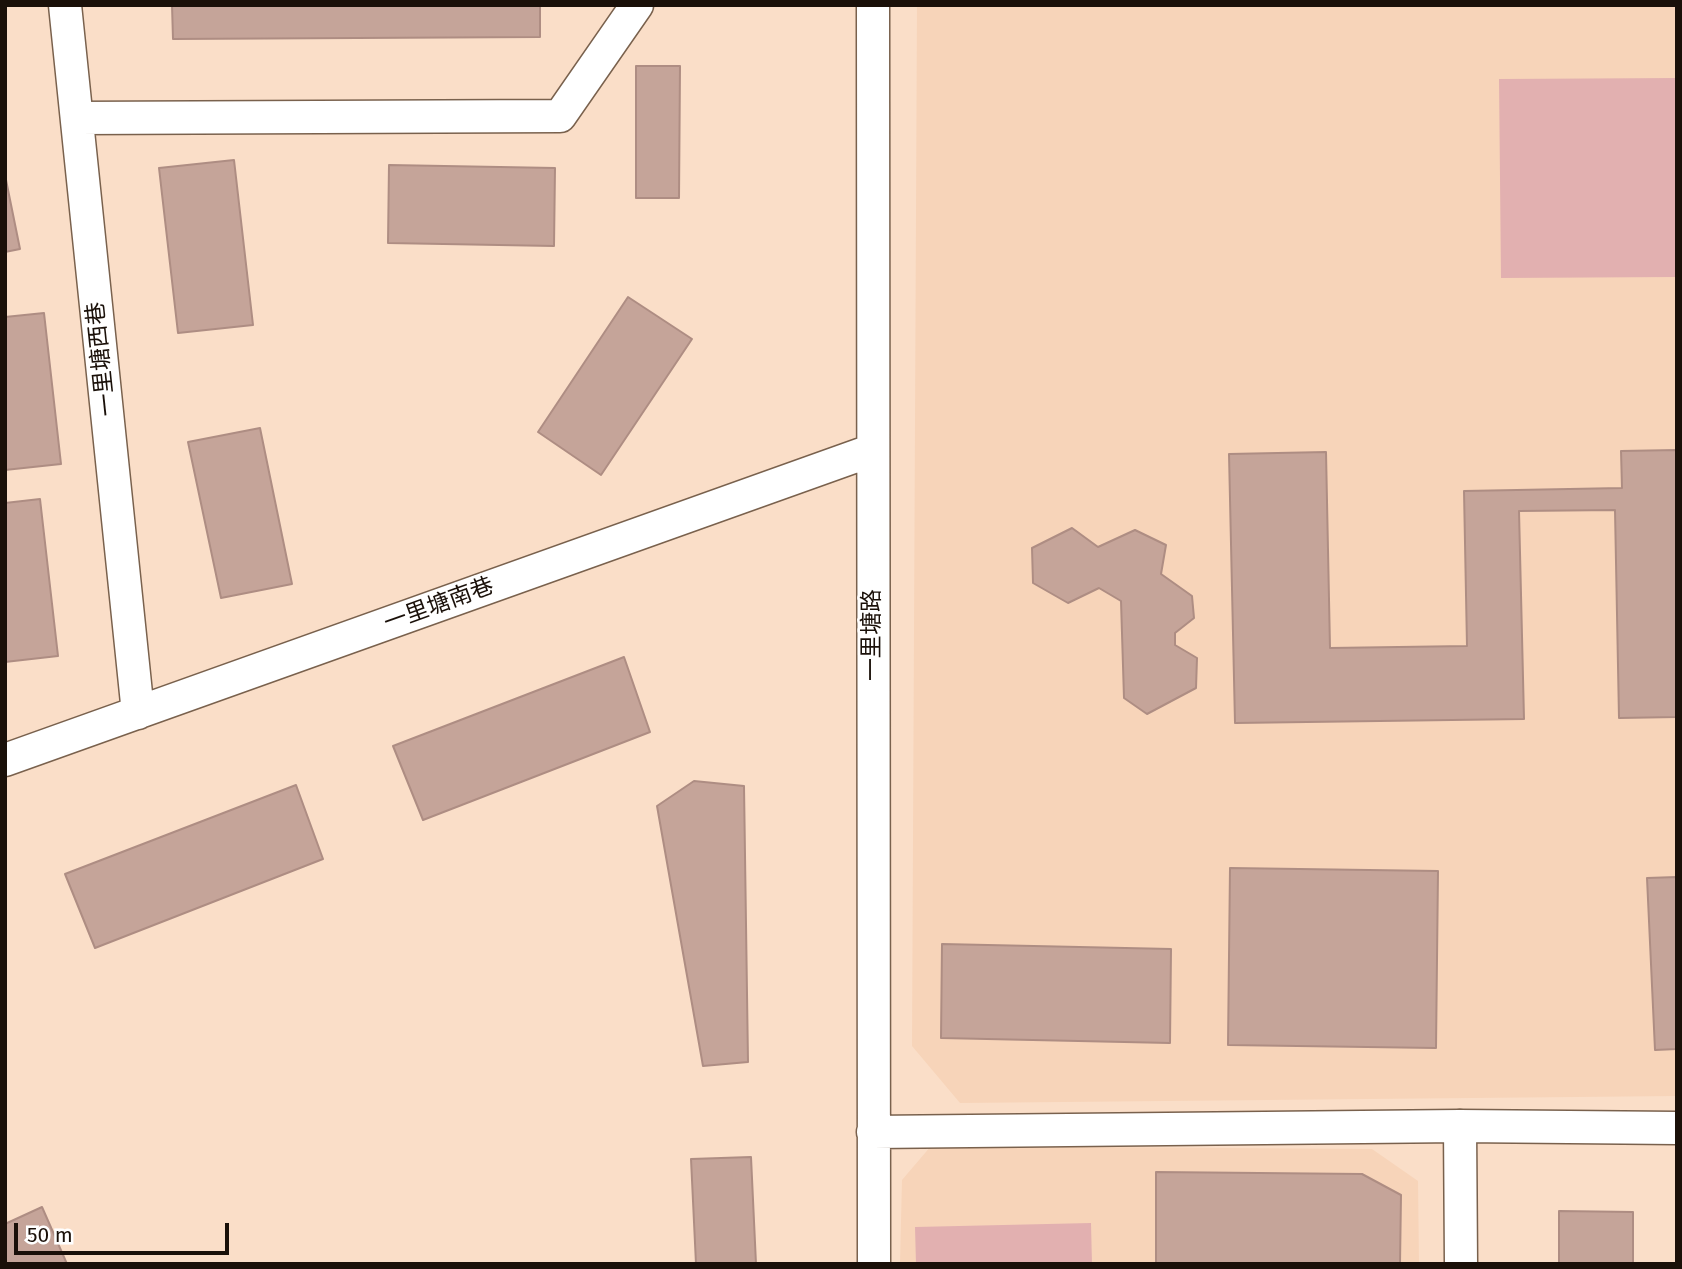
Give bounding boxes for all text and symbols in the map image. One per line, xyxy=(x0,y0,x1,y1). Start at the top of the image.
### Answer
street label: 一里塘西巷 xyxy=(82,300,122,418)
street label: 一里塘南巷 xyxy=(380,572,498,638)
street label: 一里塘路 xyxy=(859,589,887,681)
scale bar xyxy=(18,1210,233,1254)
text: 50 m xyxy=(27,1222,73,1248)

